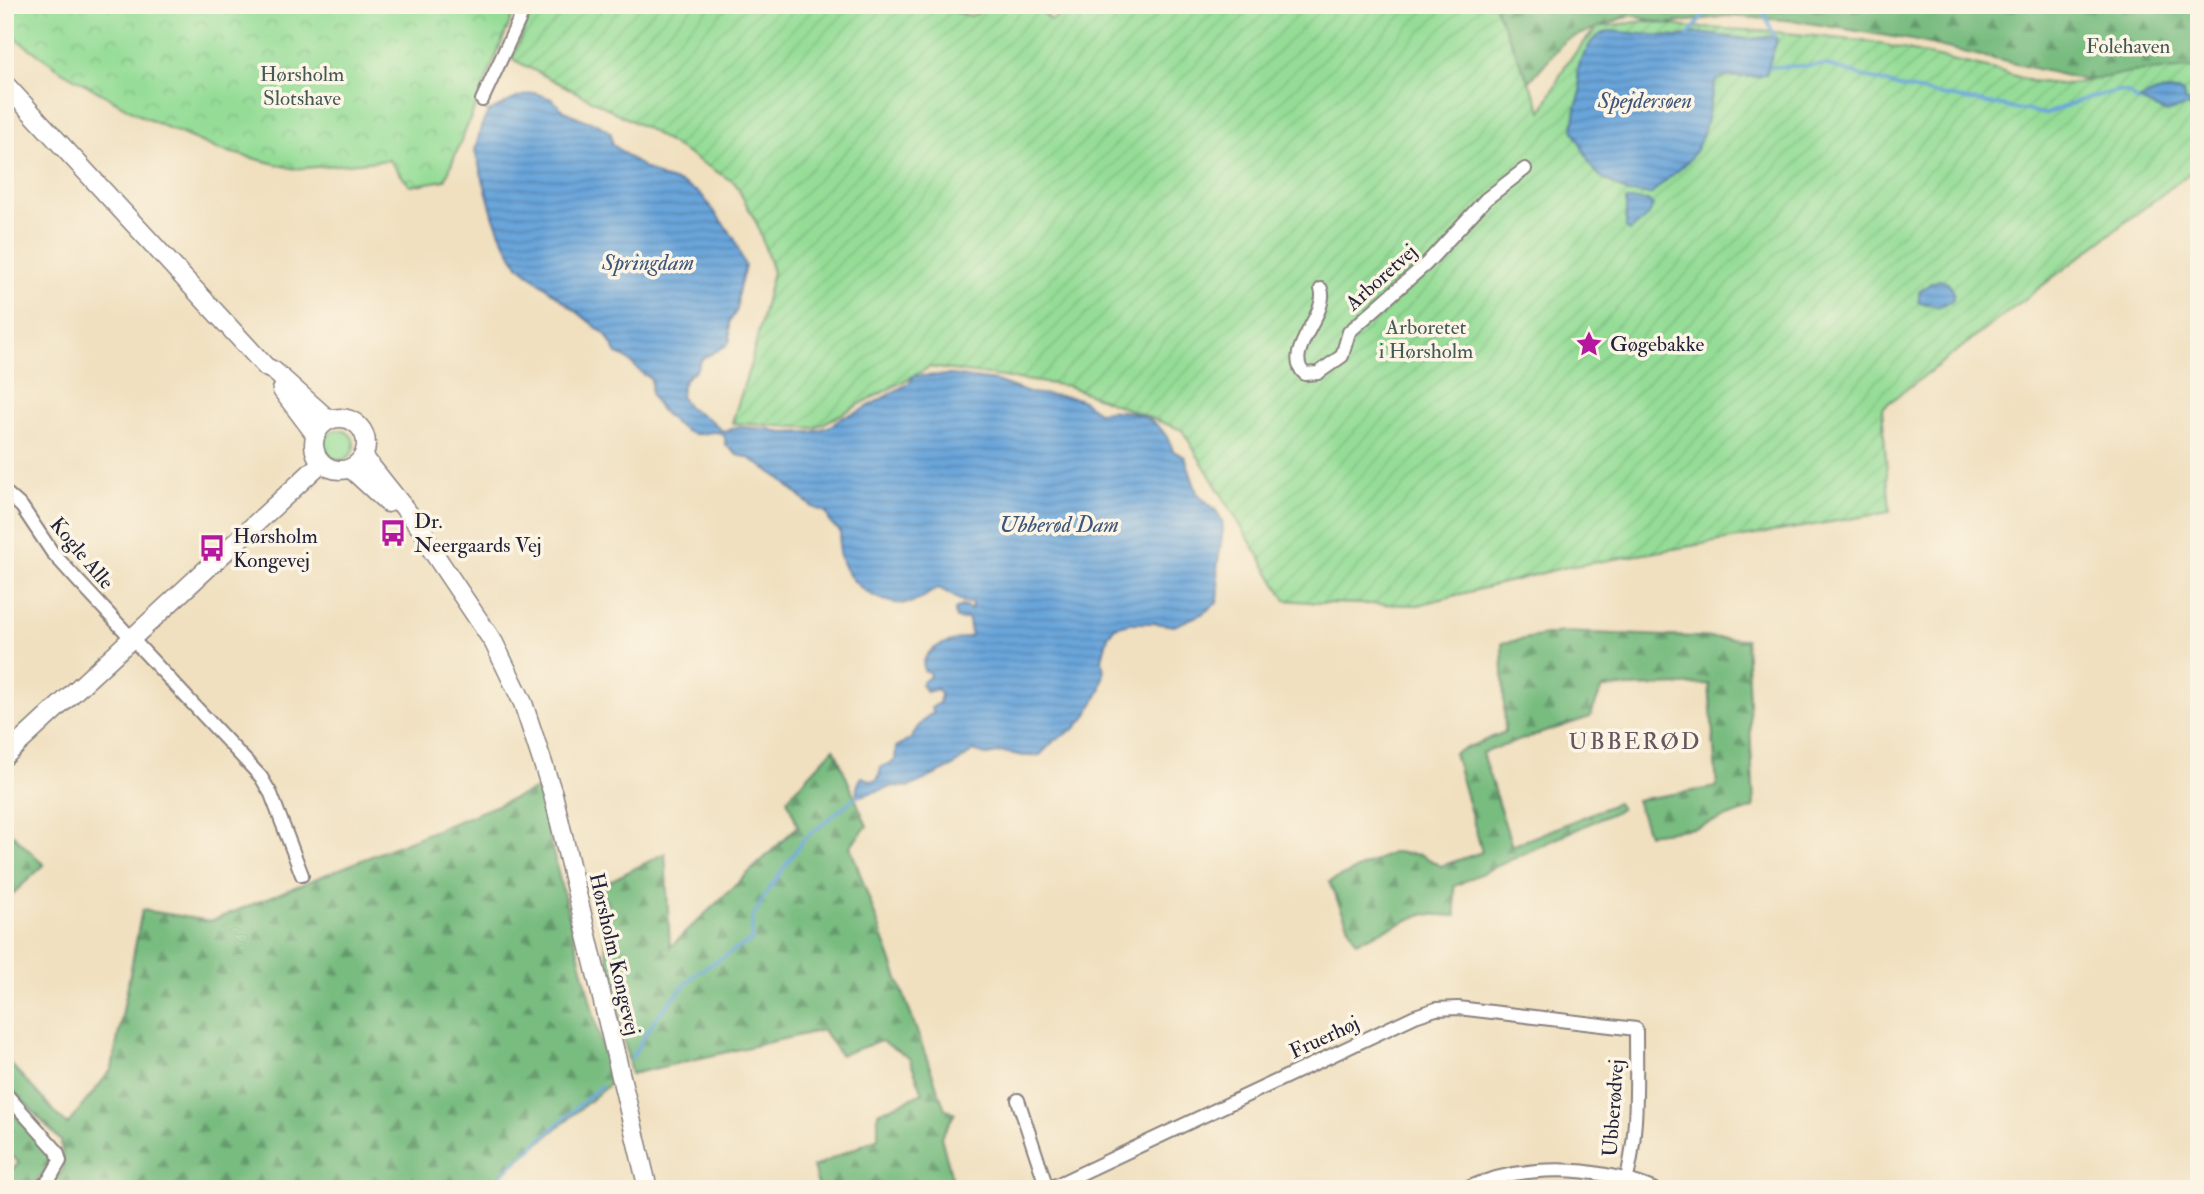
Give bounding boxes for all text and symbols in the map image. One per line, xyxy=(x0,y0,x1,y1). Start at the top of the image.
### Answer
park label: Folehaven xyxy=(2086,33,2170,60)
park label: Hørsholm Slotshave xyxy=(260,61,344,112)
water label: Spejdersøen xyxy=(1597,86,1692,115)
street label: Arboretvej xyxy=(1339,238,1423,317)
water label: Springdam xyxy=(601,248,694,277)
park label: Arboretet i Hørsholm xyxy=(1379,314,1473,365)
place icon: Gøgebakke xyxy=(1574,329,1604,359)
place label: Gøgebakke xyxy=(1610,331,1704,358)
place label: Dr. Neergaards Vej xyxy=(414,508,542,559)
water label: Ubberød Dam xyxy=(999,510,1119,539)
street label: Kogle Alle xyxy=(44,512,120,595)
bus stop icon: Dr. Neergaards Vej xyxy=(378,518,408,548)
place label: Hørsholm Kongevej xyxy=(233,523,318,574)
bus stop icon: Hørsholm Kongevej xyxy=(197,533,227,563)
district label: UBBERØD xyxy=(1569,727,1701,756)
street label: Hørsholm Kongevej xyxy=(583,870,646,1038)
street label: Fruerhøj xyxy=(1285,1010,1363,1065)
street label: Ubberødvej xyxy=(1597,1058,1630,1158)

